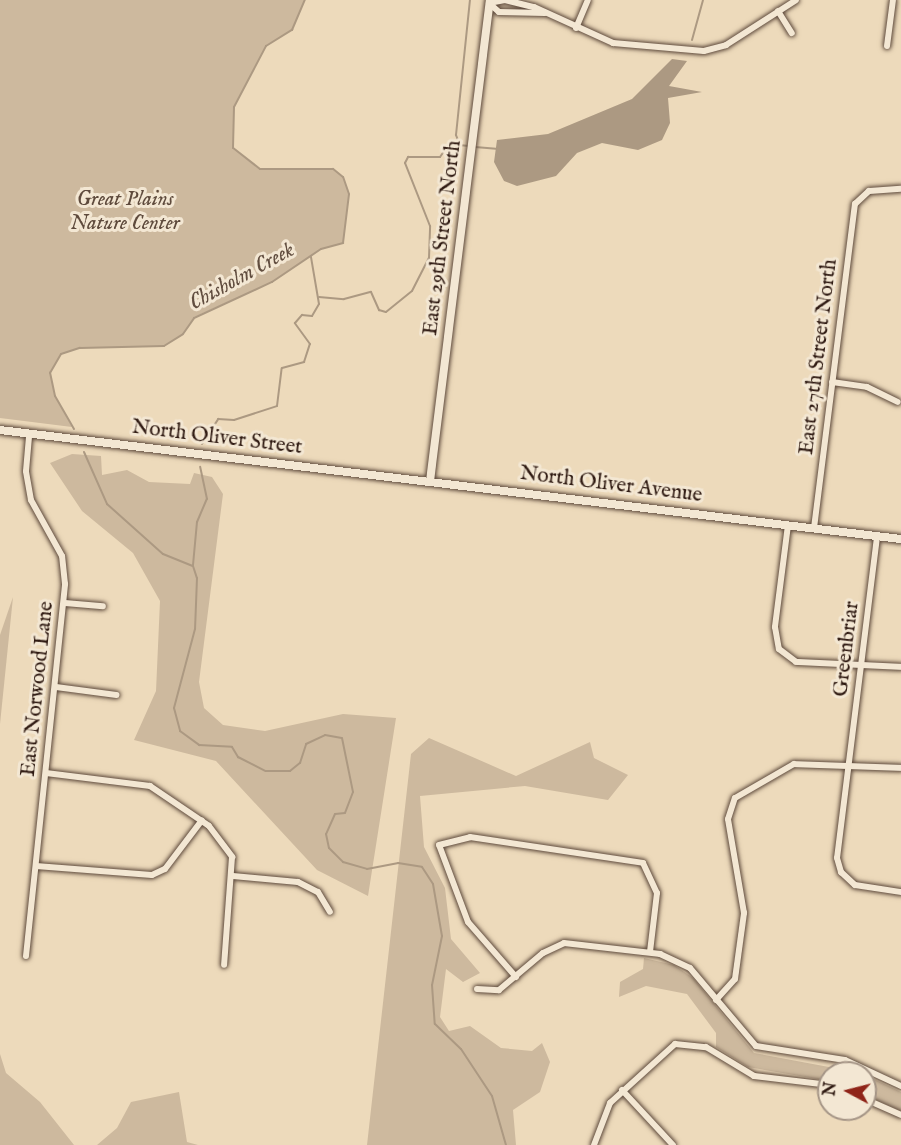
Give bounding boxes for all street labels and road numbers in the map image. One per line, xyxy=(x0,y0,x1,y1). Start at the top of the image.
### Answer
street label: East 29th Street North xyxy=(419,139,467,337)
street label: East 27th Street North xyxy=(794,258,844,456)
street label: North Oliver Street xyxy=(130,415,304,461)
street label: North Oliver Avenue xyxy=(518,461,704,509)
street label: East Norwood Lane xyxy=(16,600,60,778)
street label: Greenbriar xyxy=(829,600,865,698)

